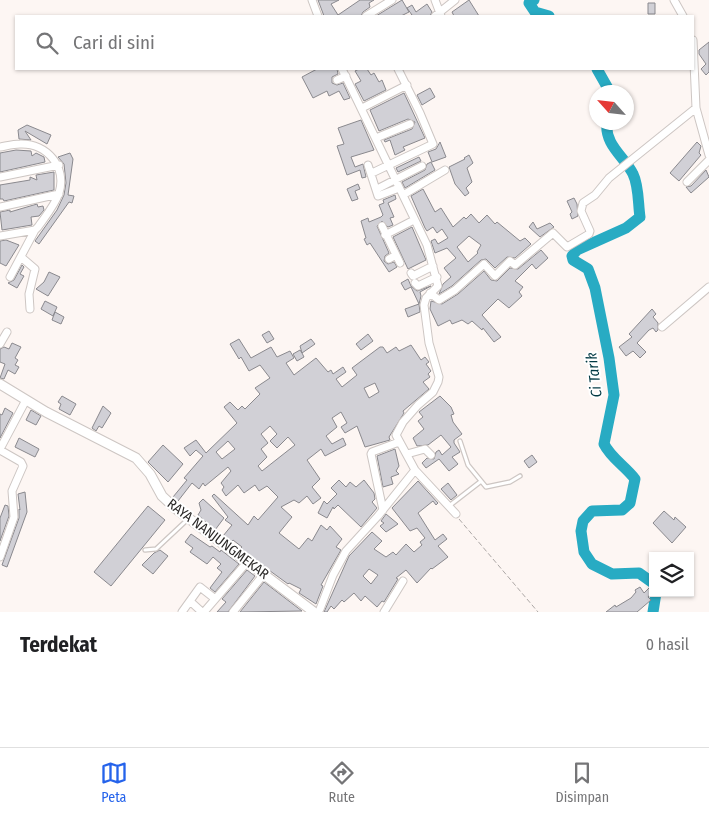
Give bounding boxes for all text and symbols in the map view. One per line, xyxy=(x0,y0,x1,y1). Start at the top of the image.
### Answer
search box xyxy=(15,15,694,70)
icon: search xyxy=(33,29,61,57)
text: Cari di sini xyxy=(73,31,155,54)
north arrow xyxy=(589,85,634,130)
water label: Ci Tarik xyxy=(582,351,606,398)
street label: RAYA NANJUNGMEKAR xyxy=(164,495,273,583)
map controls xyxy=(649,552,694,597)
button: layers xyxy=(649,552,694,597)
text: Terdekat xyxy=(20,632,97,658)
text: 0 hasil xyxy=(646,635,689,654)
tab: Peta xyxy=(100,759,128,806)
tab: Rute xyxy=(328,759,356,806)
tab: Disimpan xyxy=(556,759,609,806)

